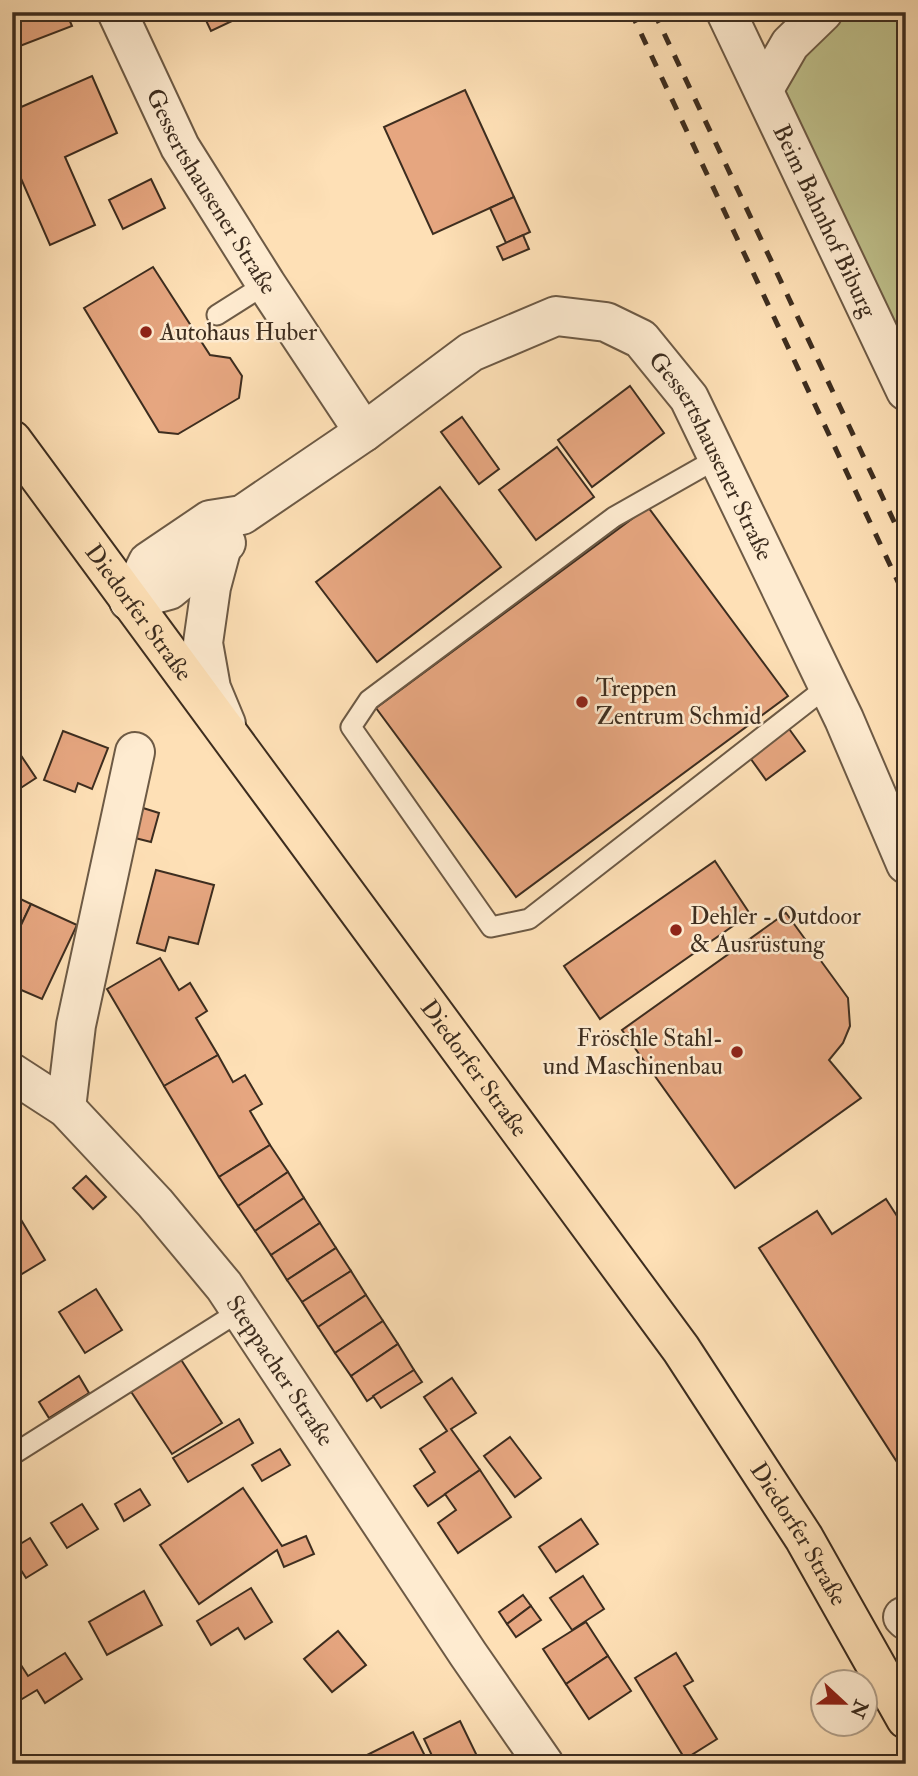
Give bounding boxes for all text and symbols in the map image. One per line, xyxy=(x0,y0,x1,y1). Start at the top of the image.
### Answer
street label: Gessertshausener Straße xyxy=(139,83,284,300)
street label: Beim Bahnhof Biburg xyxy=(766,119,885,323)
place label: Autohaus Huber xyxy=(159,317,317,348)
marker: Autohaus Huber xyxy=(138,324,154,340)
street label: Gessertshausener Straße xyxy=(642,345,781,566)
street label: Diedorfer Straße xyxy=(78,538,200,687)
place label: Treppen Zentrum Schmid xyxy=(596,673,762,732)
marker: Treppen Zentrum Schmid xyxy=(574,694,590,710)
place label: Dehler - Outdoor & Ausrüstung xyxy=(690,901,861,960)
marker: Dehler - Outdoor & Ausrüstung xyxy=(668,922,684,938)
street label: Diedorfer Straße xyxy=(414,993,535,1143)
place label: Fröschle Stahl- und Maschinenbau xyxy=(543,1023,723,1082)
marker: Fröschle Stahl- und Maschinenbau xyxy=(729,1044,745,1060)
street label: Steppacher Straße xyxy=(219,1289,341,1452)
street label: Diedorfer Straße xyxy=(743,1456,854,1611)
north arrow xyxy=(810,1668,880,1738)
text: N xyxy=(844,1696,874,1722)

